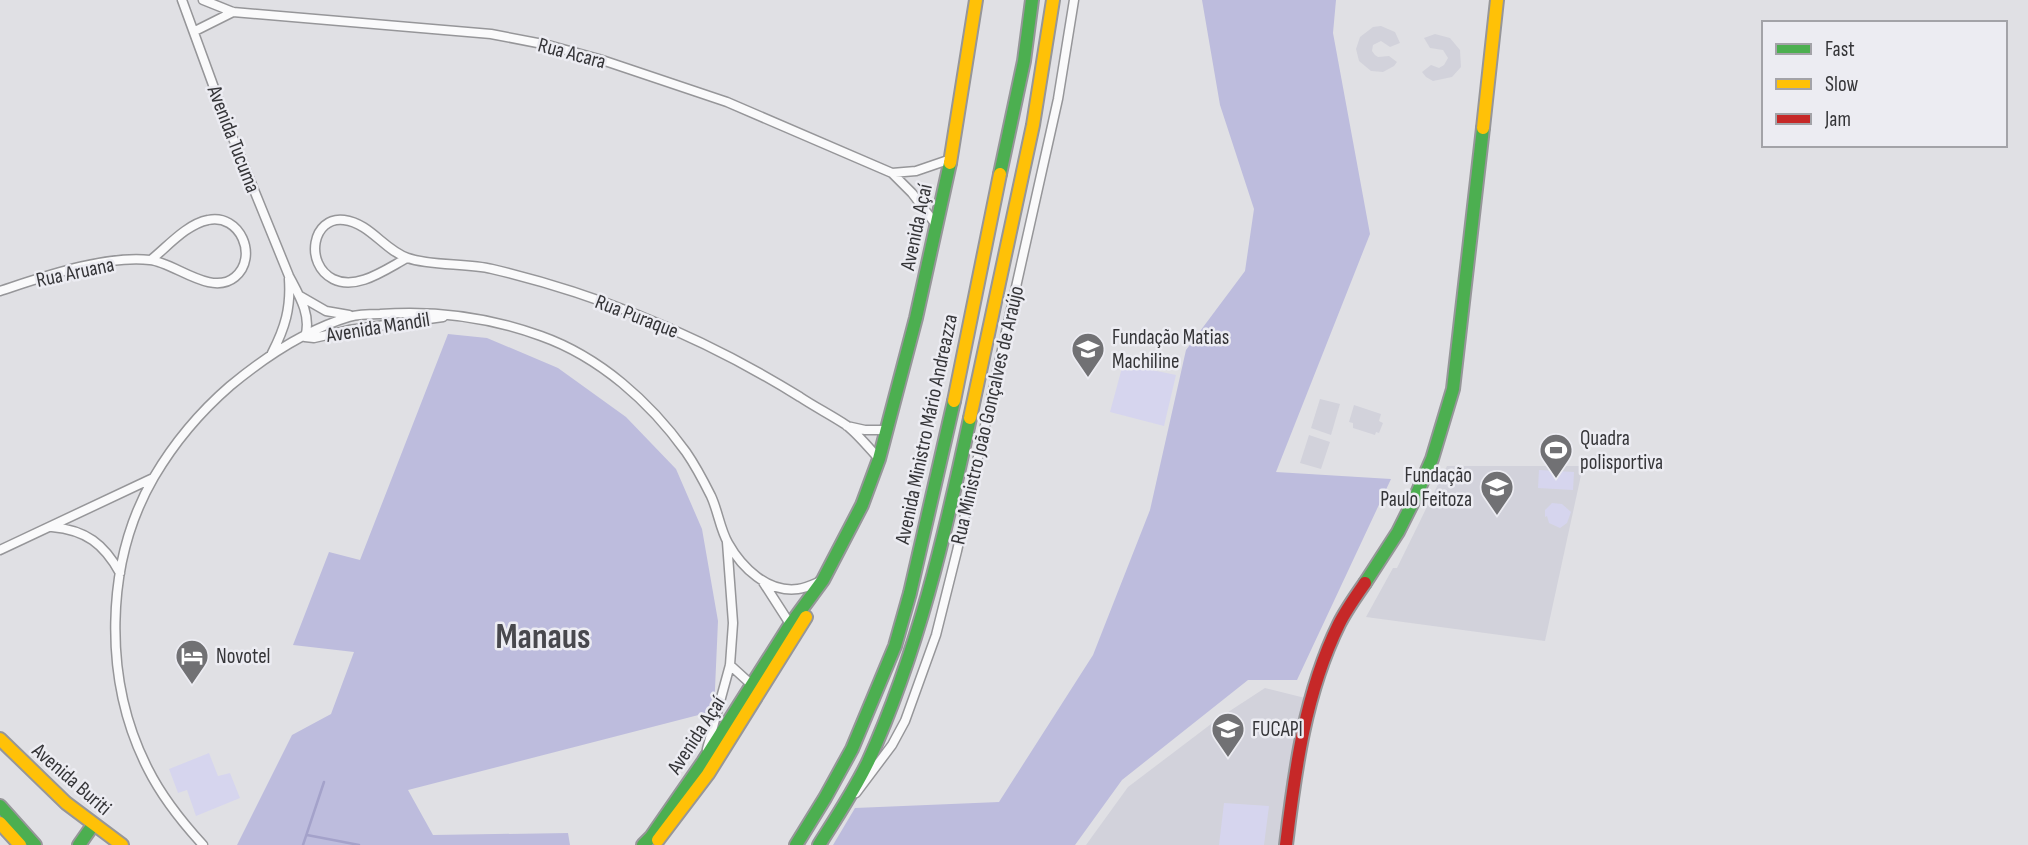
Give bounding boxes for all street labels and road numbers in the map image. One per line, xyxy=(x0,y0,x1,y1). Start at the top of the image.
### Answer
street label: Rua Acara xyxy=(535,32,609,75)
street label: Avenida Tucuma xyxy=(201,81,265,196)
street label: Avenida Açaí xyxy=(895,182,938,274)
street label: Rua Aruana xyxy=(34,252,116,293)
street label: Rua Ministro João Gonçalves de Araújo xyxy=(946,283,1029,547)
street label: Rua Puraque xyxy=(592,289,682,344)
street label: Avenida Mandil xyxy=(324,307,432,348)
street label: Avenida Ministro Mário Andreazza xyxy=(890,312,963,547)
street label: Avenida Açaí xyxy=(662,692,731,780)
street label: Avenida Buriti xyxy=(26,738,116,820)

